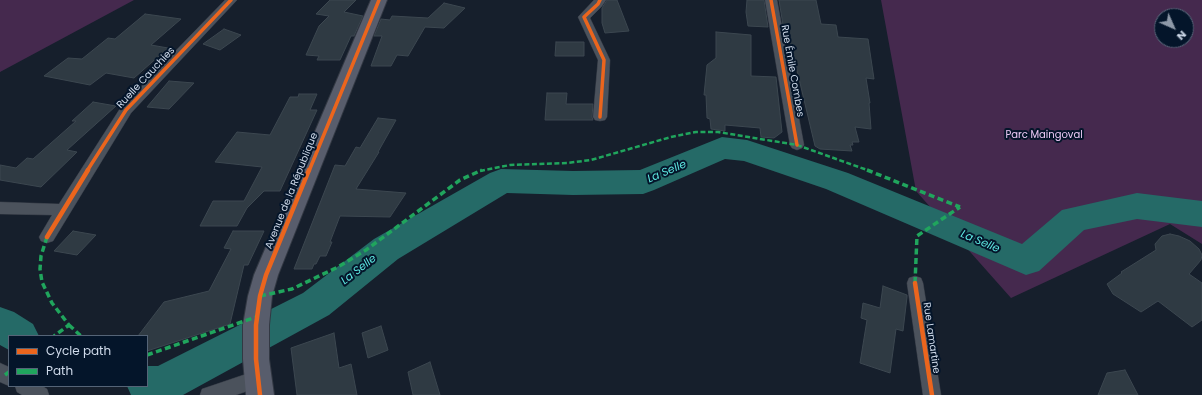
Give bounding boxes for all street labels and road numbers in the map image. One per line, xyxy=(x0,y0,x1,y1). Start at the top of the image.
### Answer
street label: Rue Émile Combes xyxy=(778,24,806,118)
street label: Ruelle Cauchies xyxy=(114,45,178,111)
street label: Avenue de la République xyxy=(263,131,321,251)
street label: Rue Lamartine xyxy=(920,302,942,374)

